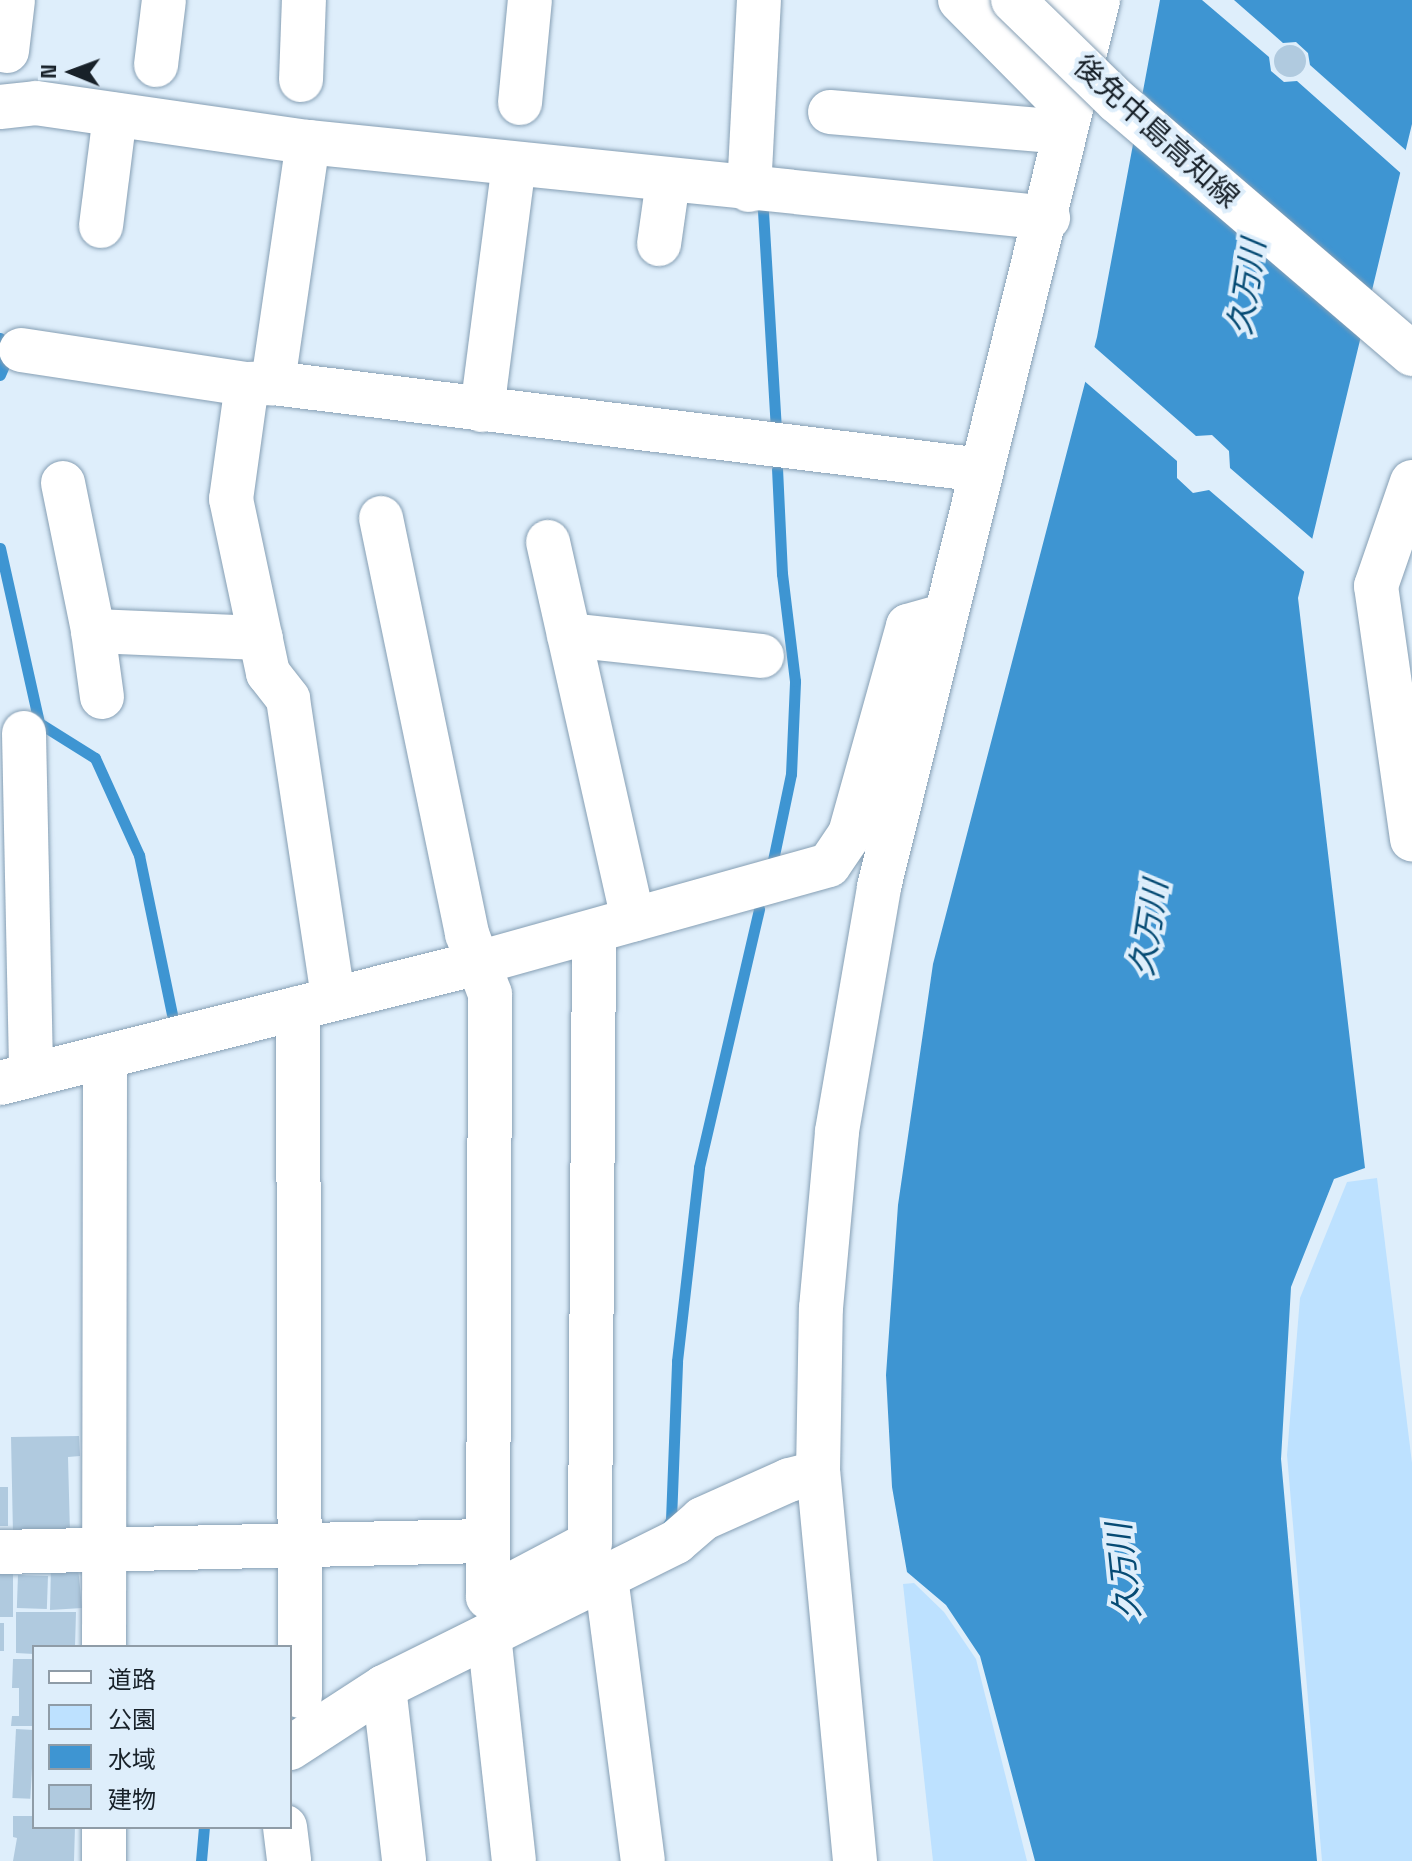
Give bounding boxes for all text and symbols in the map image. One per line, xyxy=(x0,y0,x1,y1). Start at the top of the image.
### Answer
north arrow xyxy=(32,32,112,112)
street label: 後免中島高知線 xyxy=(1066,48,1246,216)
text: N xyxy=(34,64,62,79)
water label: 久万川 xyxy=(1221,237,1273,337)
water label: 久万川 xyxy=(1123,878,1175,978)
water label: 久万川 xyxy=(1100,1521,1148,1621)
legend xyxy=(32,1645,292,1829)
text: 道路 xyxy=(108,1664,156,1695)
text: 公園 xyxy=(108,1704,156,1735)
text: 水域 xyxy=(108,1744,156,1775)
text: 建物 xyxy=(108,1784,156,1815)

